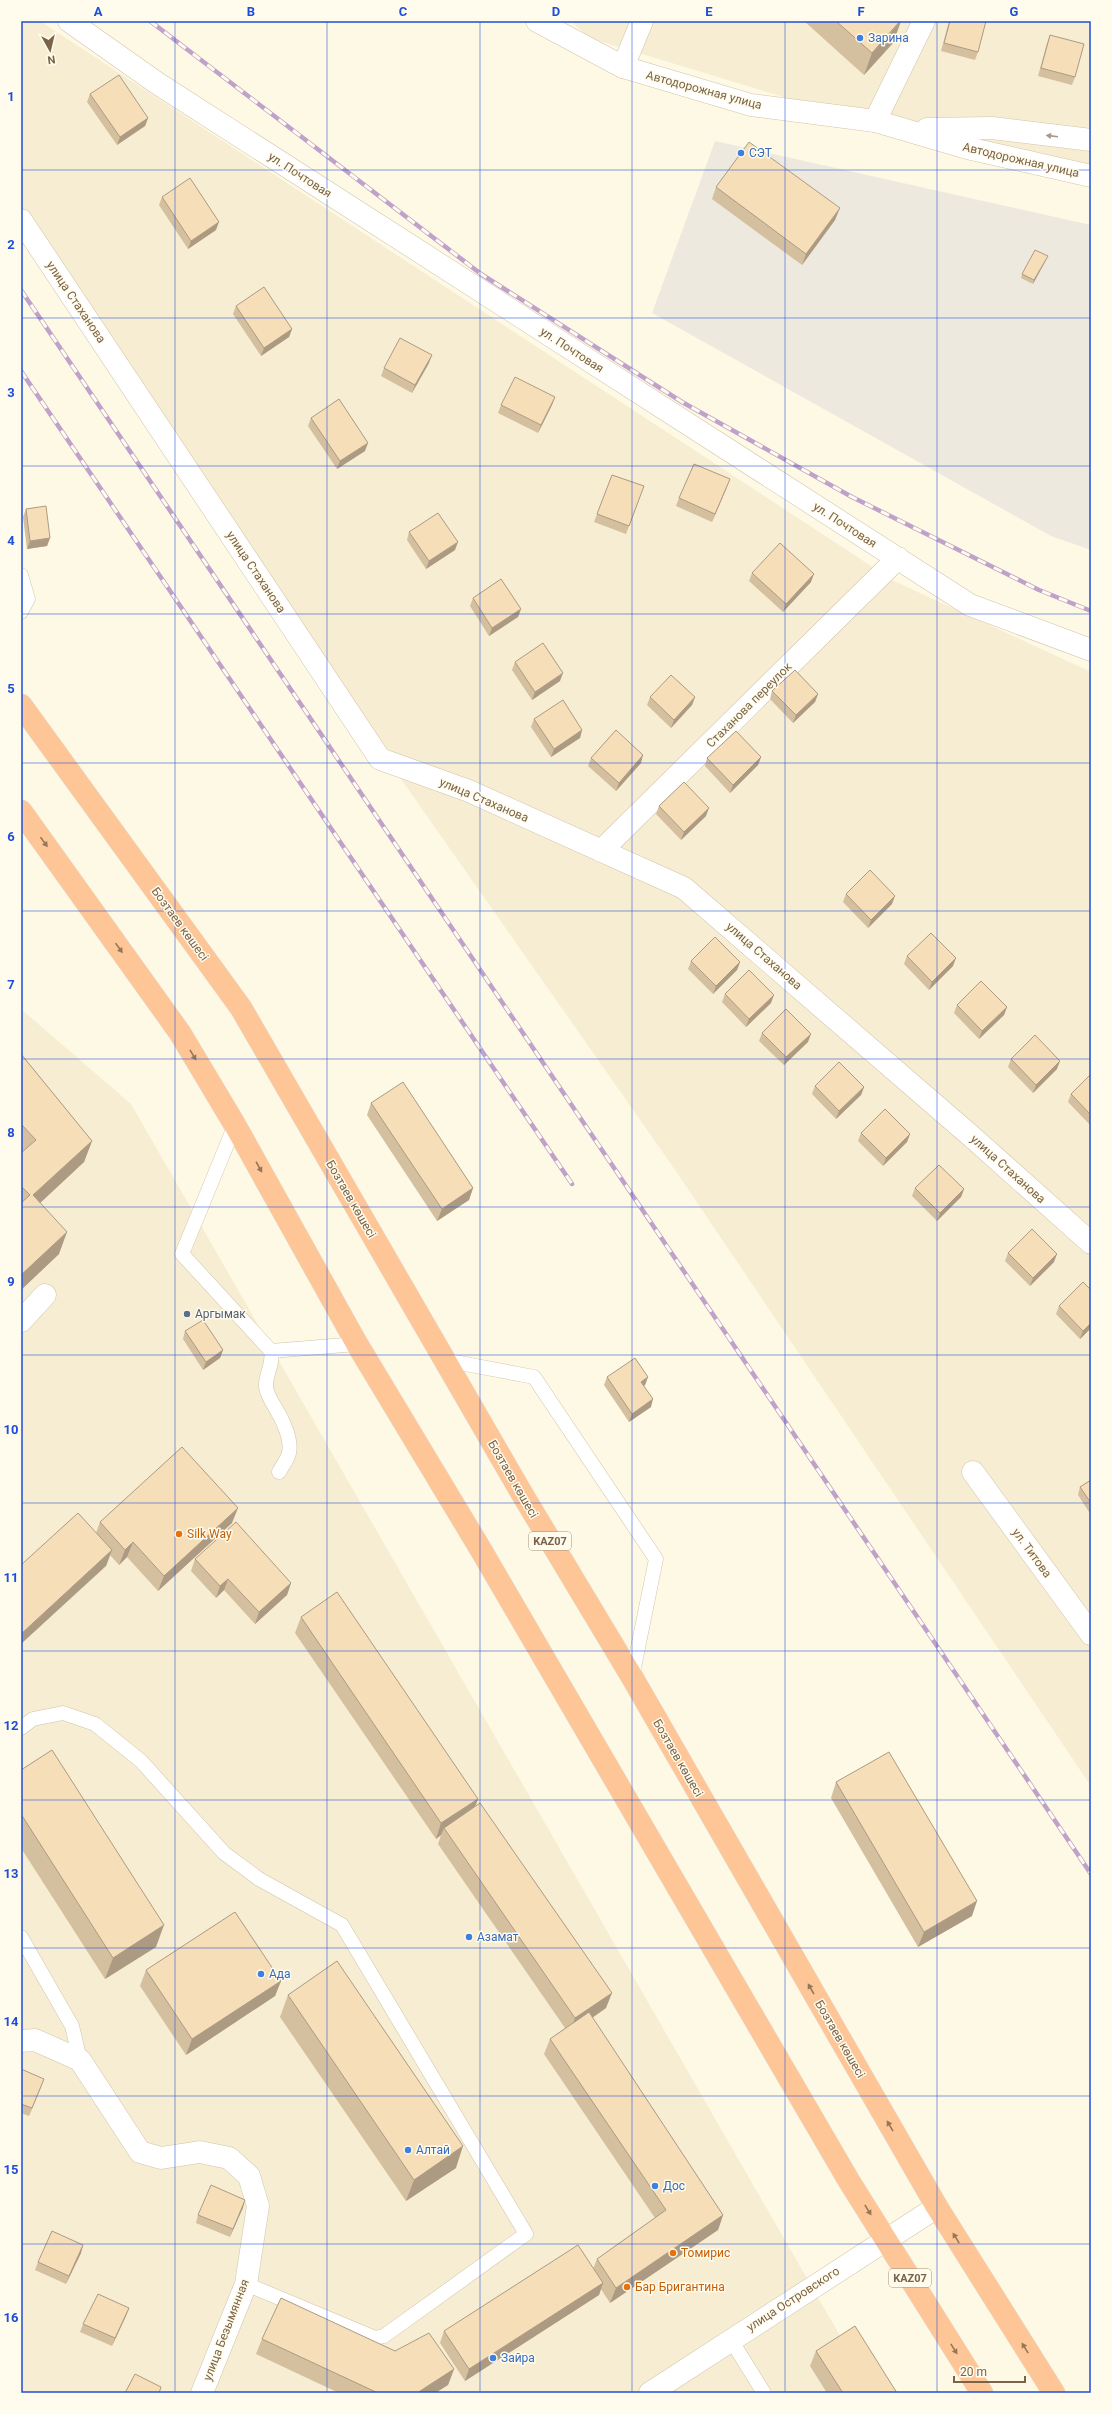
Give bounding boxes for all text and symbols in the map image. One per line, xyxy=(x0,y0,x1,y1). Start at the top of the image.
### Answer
text: A xyxy=(94,4,103,19)
text: B xyxy=(247,4,255,19)
text: C xyxy=(399,4,408,19)
text: D xyxy=(552,4,560,19)
text: E xyxy=(705,4,713,19)
text: F xyxy=(857,4,865,19)
text: G xyxy=(1010,4,1019,19)
north arrow xyxy=(30,30,70,70)
place label: Зарина xyxy=(868,31,909,45)
marker: Зарина xyxy=(855,33,865,43)
text: N xyxy=(46,52,56,66)
street label: Автодорожная улица xyxy=(645,68,763,112)
text: 1 xyxy=(7,89,15,104)
one-way arrow xyxy=(1046,132,1058,139)
street label: Автодорожная улица xyxy=(961,140,1081,180)
place label: СЭТ xyxy=(749,146,772,160)
marker: СЭТ xyxy=(736,148,746,158)
street label: ул. Почтовая xyxy=(266,149,334,201)
text: 2 xyxy=(7,237,15,252)
street label: улица Стаханова xyxy=(43,258,109,346)
street label: ул. Почтовая xyxy=(538,324,606,376)
text: 3 xyxy=(7,385,15,400)
street label: ул. Почтовая xyxy=(811,499,879,551)
street label: улица Стаханова xyxy=(223,528,289,616)
text: 4 xyxy=(7,533,15,548)
street label: Стаханова переулок xyxy=(704,659,795,750)
text: 5 xyxy=(7,681,15,696)
street label: улица Стаханова xyxy=(437,775,531,825)
text: 6 xyxy=(7,829,15,844)
one-way arrow xyxy=(40,837,48,848)
street label: Бозтаев көшесі xyxy=(149,885,211,964)
street label: улица Стаханова xyxy=(723,919,805,993)
one-way arrow xyxy=(115,943,123,953)
text: 7 xyxy=(7,977,15,992)
one-way arrow xyxy=(189,1050,197,1060)
text: 8 xyxy=(7,1125,15,1140)
street label: улица Стаханова xyxy=(968,1132,1048,1206)
street label: Бозтаев көшесі xyxy=(323,1158,379,1240)
one-way arrow xyxy=(255,1161,262,1173)
text: 9 xyxy=(7,1274,15,1289)
place label: Аргымак xyxy=(195,1307,246,1321)
marker: Аргымак xyxy=(182,1309,192,1319)
text: 10 xyxy=(4,1422,18,1437)
street label: Бозтаев көшесі xyxy=(485,1438,541,1520)
street label: ул. Титова xyxy=(1009,1526,1055,1580)
place label: Silk Way xyxy=(187,1527,232,1541)
marker: Silk Way xyxy=(174,1529,184,1539)
road number: KAZ07 xyxy=(529,1532,571,1550)
text: 11 xyxy=(4,1570,18,1585)
street label: Бозтаев көшесі xyxy=(650,1717,706,1799)
text: 12 xyxy=(4,1718,18,1733)
text: 13 xyxy=(4,1866,18,1881)
place label: Азамат xyxy=(477,1930,519,1944)
marker: Азамат xyxy=(464,1932,474,1942)
place label: Ада xyxy=(269,1967,291,1981)
marker: Ада xyxy=(256,1969,266,1979)
one-way arrow xyxy=(808,1983,815,1995)
street label: Бозтаев көшесі xyxy=(812,1998,868,2080)
text: 14 xyxy=(4,2014,19,2029)
one-way arrow xyxy=(887,2120,894,2132)
place label: Алтай xyxy=(416,2143,450,2157)
marker: Алтай xyxy=(403,2145,413,2155)
text: 15 xyxy=(4,2162,18,2177)
place label: Дос xyxy=(663,2179,685,2193)
marker: Дос xyxy=(650,2181,660,2191)
one-way arrow xyxy=(864,2205,872,2215)
one-way arrow xyxy=(953,2232,960,2244)
place label: Томирис xyxy=(681,2246,730,2260)
marker: Томирис xyxy=(668,2248,678,2258)
street label: улица Островского xyxy=(744,2264,842,2334)
road number: KAZ07 xyxy=(889,2269,931,2287)
street label: улица Безымянная xyxy=(200,2277,252,2383)
place label: Бар Бригантина xyxy=(635,2280,725,2294)
marker: Бар Бригантина xyxy=(622,2282,632,2292)
text: 16 xyxy=(4,2310,19,2325)
one-way arrow xyxy=(1022,2342,1029,2354)
one-way arrow xyxy=(950,2344,958,2355)
place label: Зайра xyxy=(501,2351,535,2365)
marker: Зайра xyxy=(488,2353,498,2363)
scale bar xyxy=(954,2358,1025,2384)
text: 20 m xyxy=(960,2365,987,2379)

